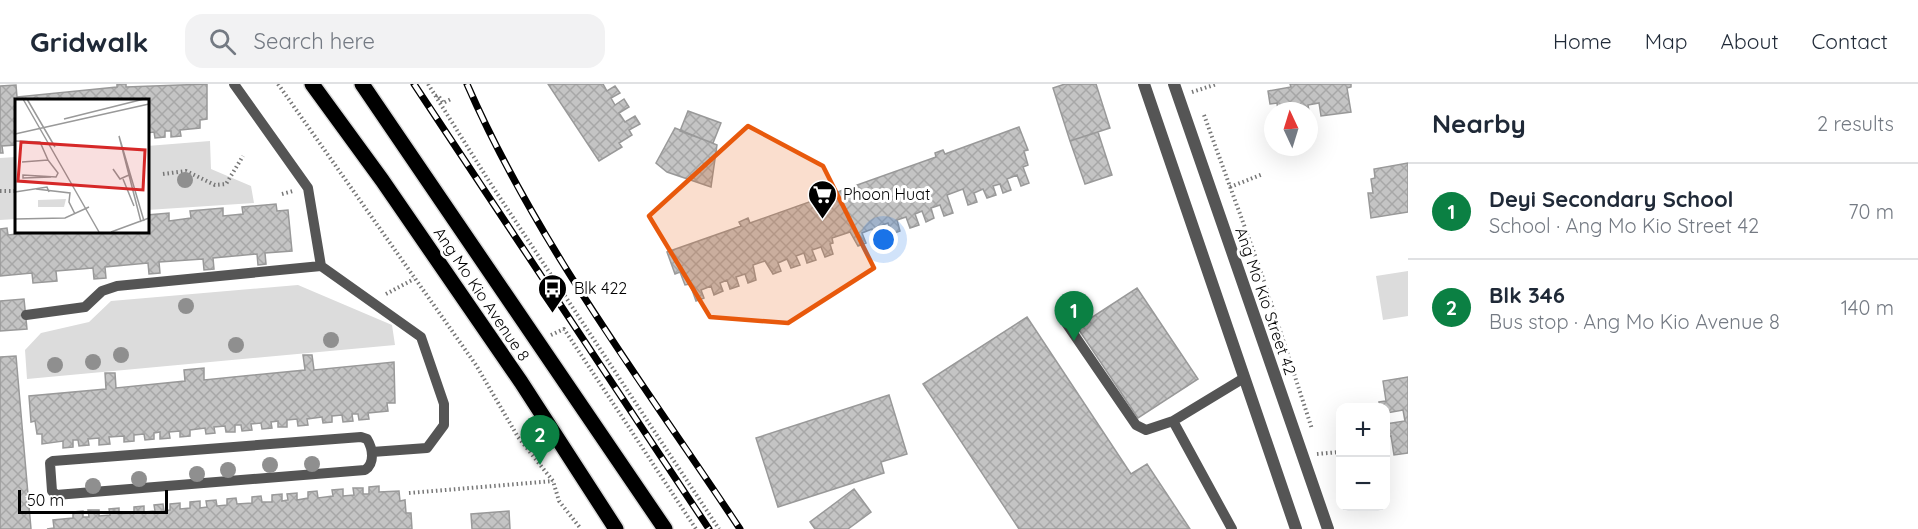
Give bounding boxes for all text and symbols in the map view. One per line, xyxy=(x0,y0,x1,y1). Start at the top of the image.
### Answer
search box xyxy=(185,14,605,68)
text: Gridwalk xyxy=(30,24,149,59)
icon: search xyxy=(206,25,239,58)
text: Search here xyxy=(254,27,375,55)
text: Home xyxy=(1553,28,1612,54)
text: Map xyxy=(1645,28,1688,54)
text: About xyxy=(1721,28,1779,54)
text: Contact xyxy=(1812,28,1888,54)
inset map xyxy=(15,99,148,232)
north arrow xyxy=(1264,102,1318,156)
text: Nearby xyxy=(1432,107,1526,140)
text: 2 results xyxy=(1817,111,1894,136)
supermarket icon: Phoon Huat xyxy=(806,178,838,220)
place label: Phoon Huat xyxy=(843,184,930,204)
text: Deyi Secondary School xyxy=(1489,185,1734,213)
text: 1 xyxy=(1448,199,1455,224)
text: 70 m xyxy=(1848,199,1894,224)
text: School · Ang Mo Kio Street 42 xyxy=(1489,213,1759,238)
street label: Ang Mo Kio Avenue 8 xyxy=(430,223,534,365)
your location xyxy=(869,225,898,254)
street label: Ang Mo Kio Street 42 xyxy=(1231,225,1301,378)
bus stop icon: Blk 422 xyxy=(537,272,569,314)
place label: Blk 422 xyxy=(574,278,627,298)
text: Blk 346 xyxy=(1489,281,1565,309)
pin: 1 xyxy=(1054,292,1094,341)
text: 2 xyxy=(1446,295,1457,320)
text: 140 m xyxy=(1841,295,1894,320)
text: Bus stop · Ang Mo Kio Avenue 8 xyxy=(1489,309,1780,334)
map controls xyxy=(1336,403,1390,511)
button: + xyxy=(1336,403,1390,457)
pin: 2 xyxy=(520,416,560,465)
button: − xyxy=(1336,457,1390,511)
scale bar xyxy=(18,487,168,514)
text: 50 m xyxy=(27,490,64,510)

